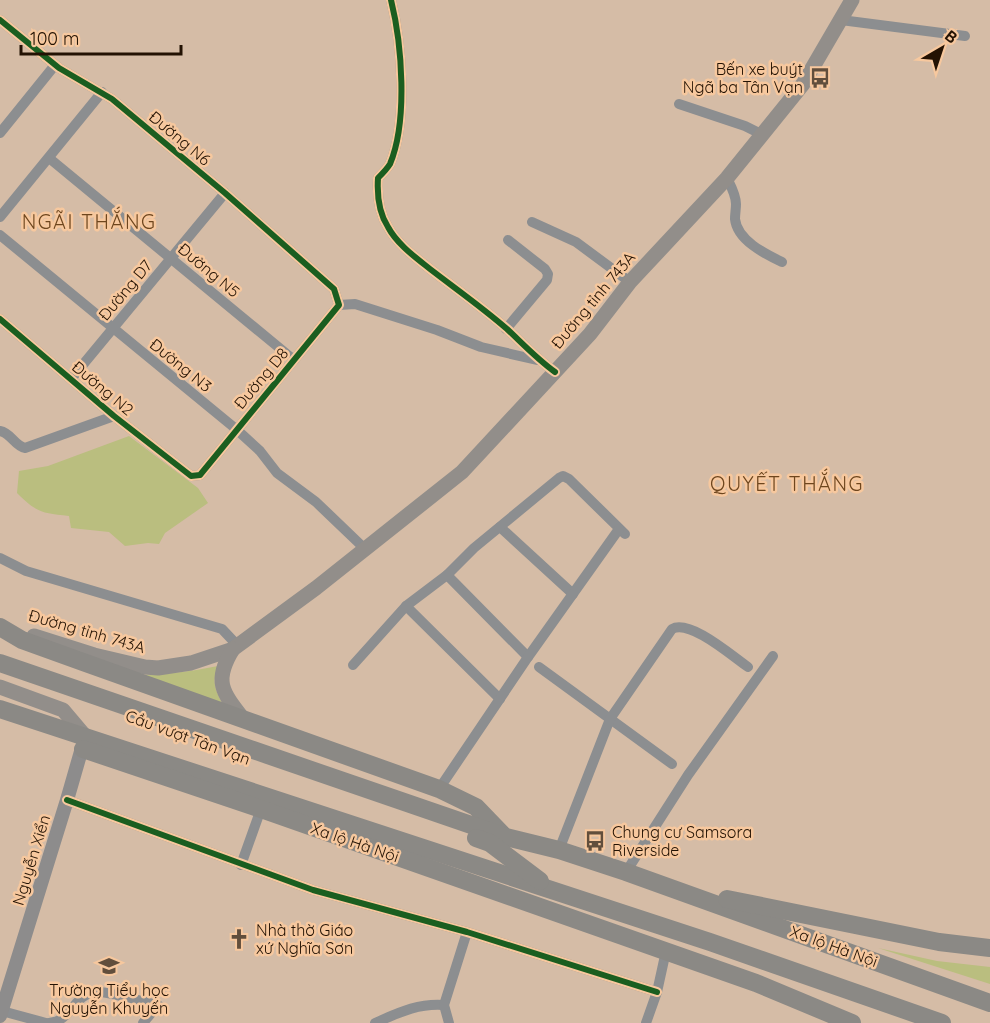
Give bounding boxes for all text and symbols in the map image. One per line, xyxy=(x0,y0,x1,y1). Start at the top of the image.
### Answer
scale bar xyxy=(21,18,182,56)
north arrow xyxy=(912,18,972,78)
text: B xyxy=(941,25,962,47)
text: 100 m xyxy=(30,27,79,50)
place label: Bến xe buýt Ngã ba Tân Vạn xyxy=(683,59,803,97)
bus stop icon: Bến xe buýt Ngã ba Tân Vạn xyxy=(808,66,832,90)
street label: Đường N6 xyxy=(145,107,215,170)
district label: NGÃI THẮNG xyxy=(22,206,156,234)
street label: Đường N5 xyxy=(174,238,244,302)
street label: Đường tỉnh 743A xyxy=(547,248,639,352)
street label: Đường D7 xyxy=(94,256,156,324)
street label: Đường N3 xyxy=(146,334,216,396)
street label: Đường D8 xyxy=(230,343,292,413)
street label: Đường N2 xyxy=(68,356,138,420)
district label: QUYẾT THẮNG xyxy=(710,468,864,496)
street label: Đường tỉnh 743A xyxy=(26,605,148,657)
street label: Cầu vượt Tân Vạn xyxy=(123,705,253,769)
street label: Nguyễn Xiển xyxy=(8,812,54,908)
street label: Xa lộ Hà Nội xyxy=(308,818,402,866)
place label: Chung cư Samsora Riverside xyxy=(612,822,752,860)
bus stop icon: Chung cư Samsora Riverside xyxy=(583,829,607,853)
place label: Nhà thờ Giáo xứ Nghĩa Sơn xyxy=(256,920,353,958)
street label: Xa lộ Hà Nội xyxy=(787,921,881,971)
church icon: Nhà thờ Giáo xứ Nghĩa Sơn xyxy=(227,927,251,951)
school or university icon: Trường Tiểu học Nguyễn Khuyến xyxy=(97,954,121,978)
place label: Trường Tiểu học Nguyễn Khuyến xyxy=(49,980,169,1018)

